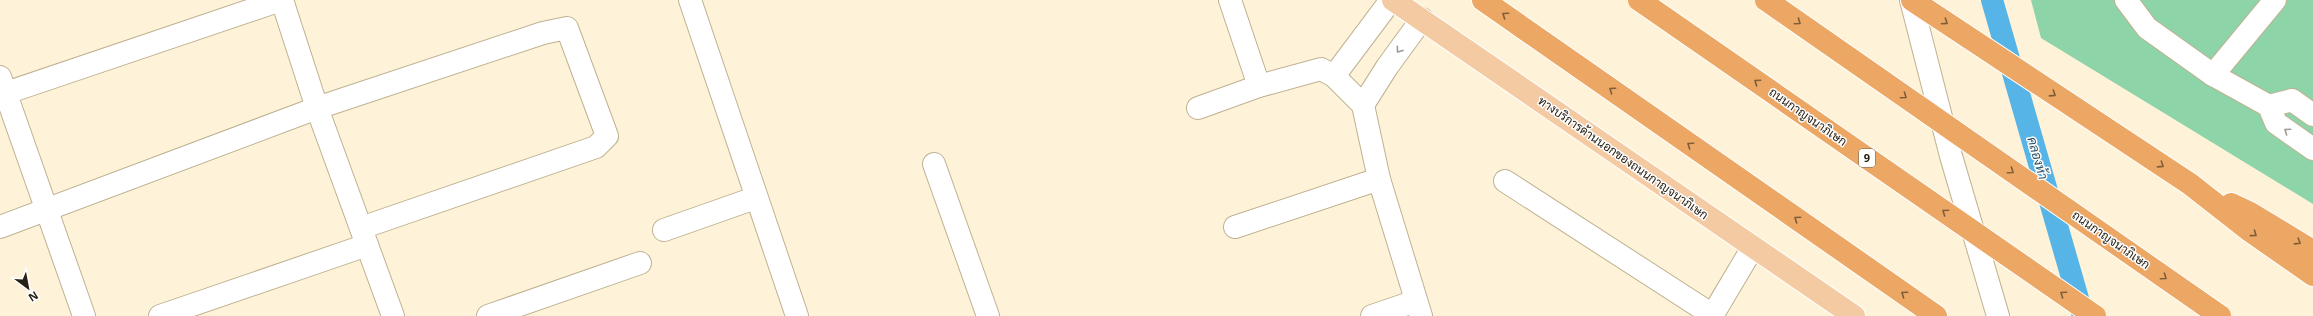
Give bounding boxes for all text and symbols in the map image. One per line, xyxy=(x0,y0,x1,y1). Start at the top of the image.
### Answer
one-way arrow xyxy=(1503,13,1510,20)
one-way arrow xyxy=(1793,17,1800,24)
one-way arrow xyxy=(1940,17,1947,24)
one-way arrow xyxy=(1397,46,1404,53)
one-way arrow xyxy=(1754,79,1761,87)
street label: ถนนกาญจนาภิเษก xyxy=(1766,83,1851,150)
one-way arrow xyxy=(1609,88,1616,95)
one-way arrow xyxy=(2049,89,2056,97)
one-way arrow xyxy=(1900,91,1907,98)
street label: ทางบริการด้านนอกของถนนกาญจนาภิเษก xyxy=(1535,92,1712,223)
one-way arrow xyxy=(2284,128,2291,136)
water label: คลองห้า xyxy=(2023,135,2053,181)
one-way arrow xyxy=(1688,143,1695,150)
road number: 9 xyxy=(1859,149,1875,167)
one-way arrow xyxy=(2157,160,2164,167)
one-way arrow xyxy=(2007,166,2014,174)
street label: ถนนกาญจนาภิเษก xyxy=(2069,206,2154,273)
one-way arrow xyxy=(1942,210,1949,217)
one-way arrow xyxy=(1794,216,1801,224)
one-way arrow xyxy=(2250,229,2257,236)
one-way arrow xyxy=(2294,238,2301,245)
north arrow xyxy=(8,268,48,308)
one-way arrow xyxy=(2160,272,2167,280)
text: N xyxy=(26,288,41,306)
one-way arrow xyxy=(2060,291,2067,299)
one-way arrow xyxy=(1901,292,1908,299)

